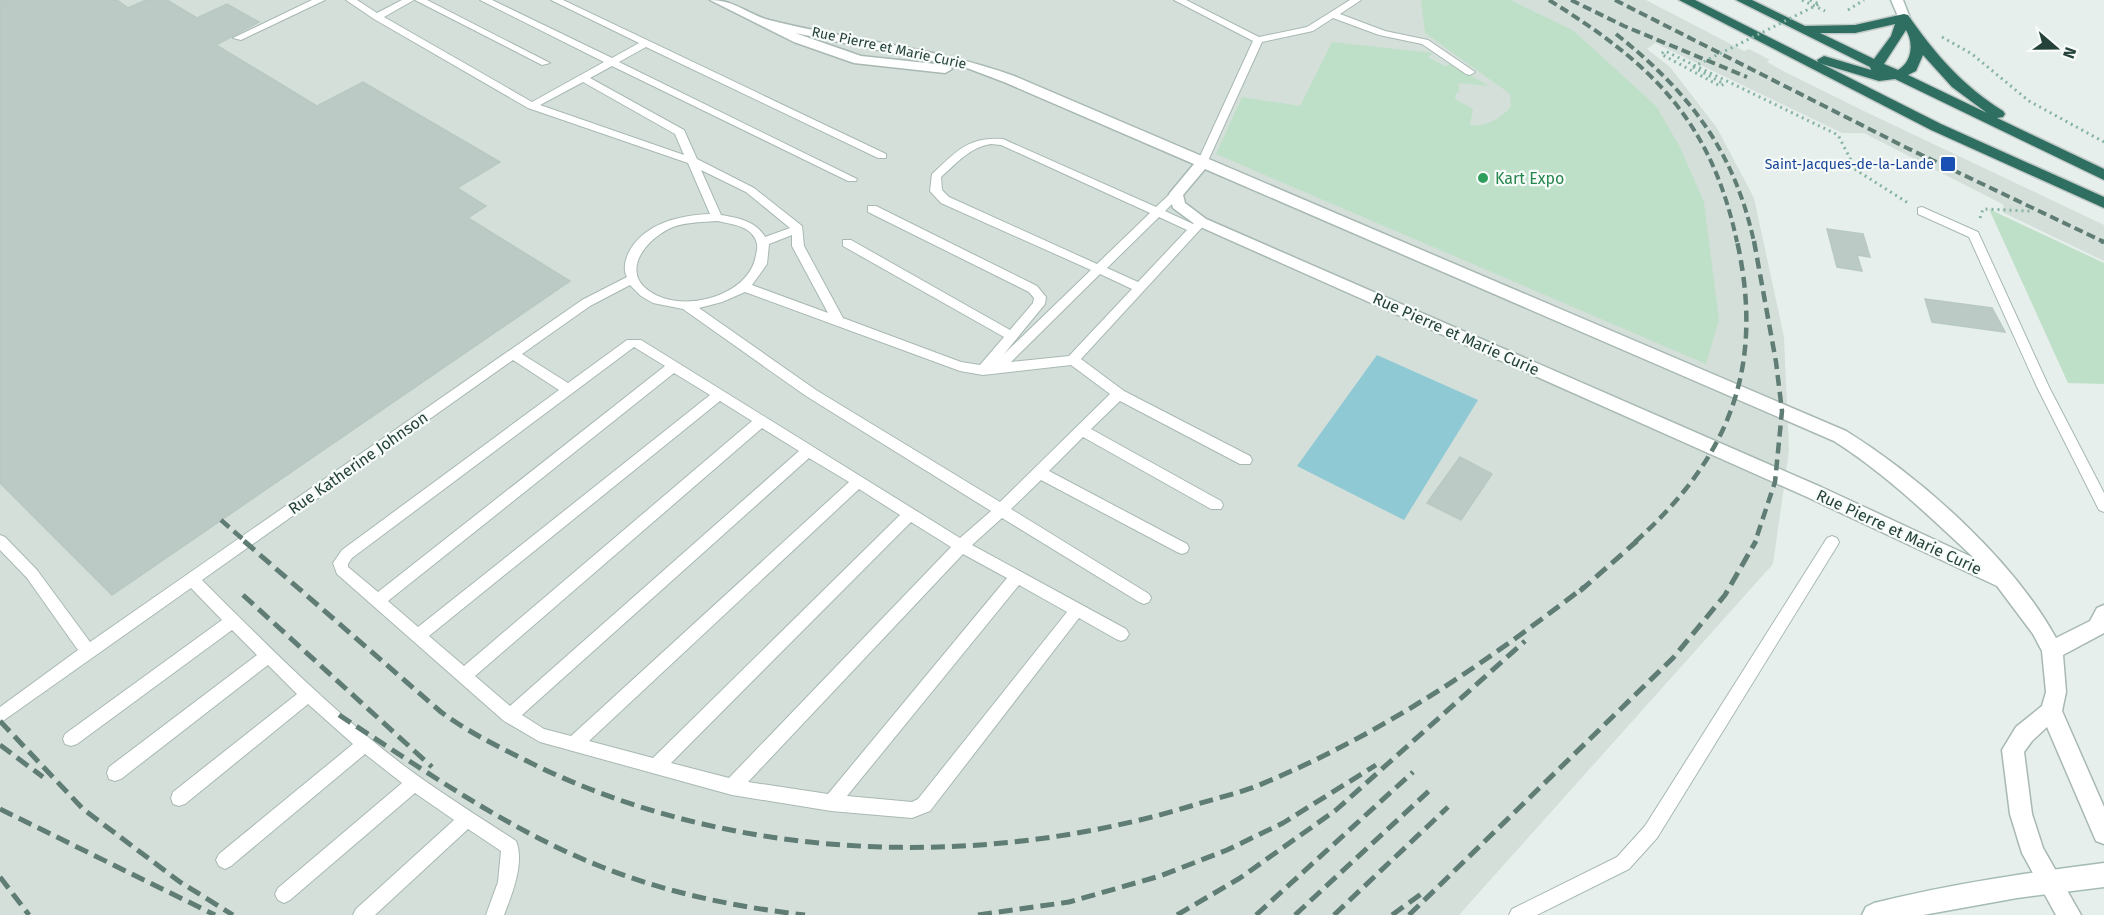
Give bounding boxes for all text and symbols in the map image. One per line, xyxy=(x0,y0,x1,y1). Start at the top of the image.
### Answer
north arrow xyxy=(2026,18,2086,78)
street label: Rue Pierre et Marie Curie xyxy=(810,23,968,73)
text: N xyxy=(2059,45,2080,61)
marker: Saint-Jacques-de-la-Lande xyxy=(1939,155,1957,173)
place label: Saint-Jacques-de-la-Lande xyxy=(1765,156,1934,173)
place label: Kart Expo xyxy=(1495,169,1564,188)
marker: Kart Expo xyxy=(1476,171,1490,185)
street label: Rue Pierre et Marie Curie xyxy=(1370,289,1542,379)
street label: Rue Katherine Johnson xyxy=(285,408,431,518)
street label: Rue Pierre et Marie Curie xyxy=(1813,485,1985,579)

